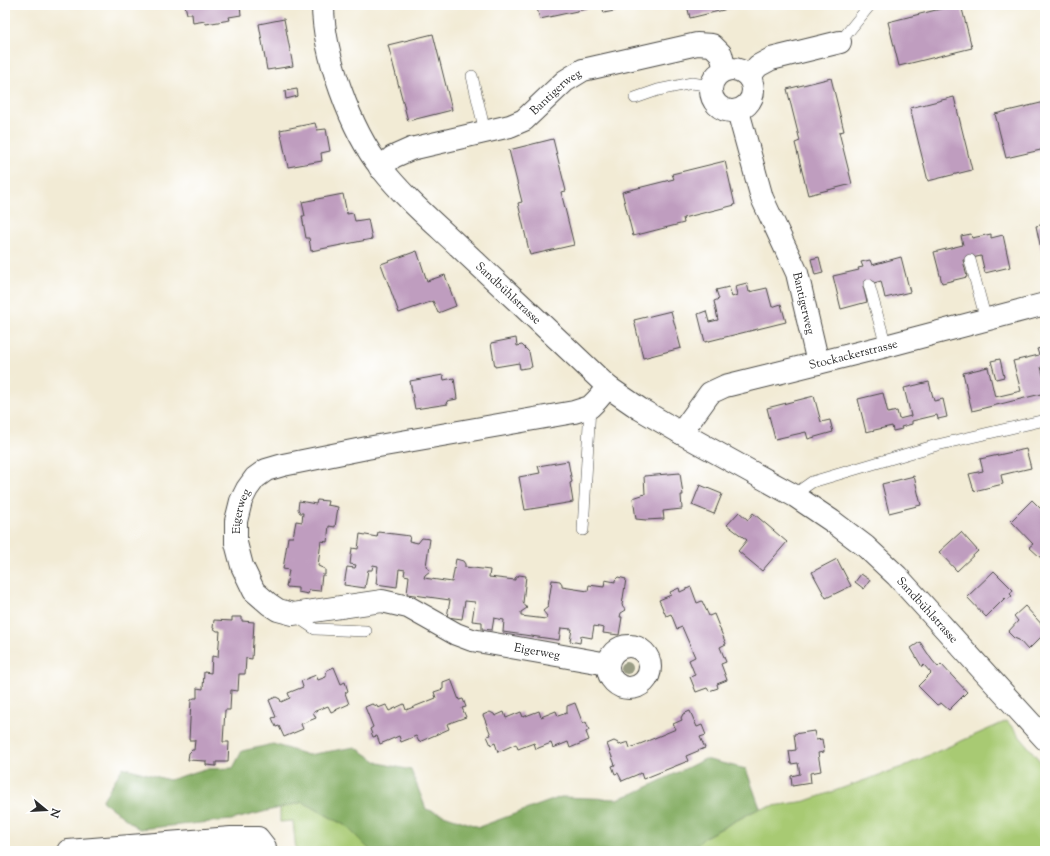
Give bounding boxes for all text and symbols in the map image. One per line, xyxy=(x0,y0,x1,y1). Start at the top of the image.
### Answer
street label: Bantigerweg xyxy=(526,65,585,120)
street label: Sandbühlstrasse xyxy=(471,258,545,329)
street label: Bantigerweg xyxy=(787,270,819,337)
street label: Stockackerstrasse xyxy=(807,335,900,375)
street label: Eigerweg xyxy=(228,486,256,534)
street label: Sandbühlstrasse xyxy=(892,573,962,648)
street label: Eigerweg xyxy=(512,639,561,665)
north arrow xyxy=(26,790,66,830)
text: N xyxy=(46,805,64,820)

